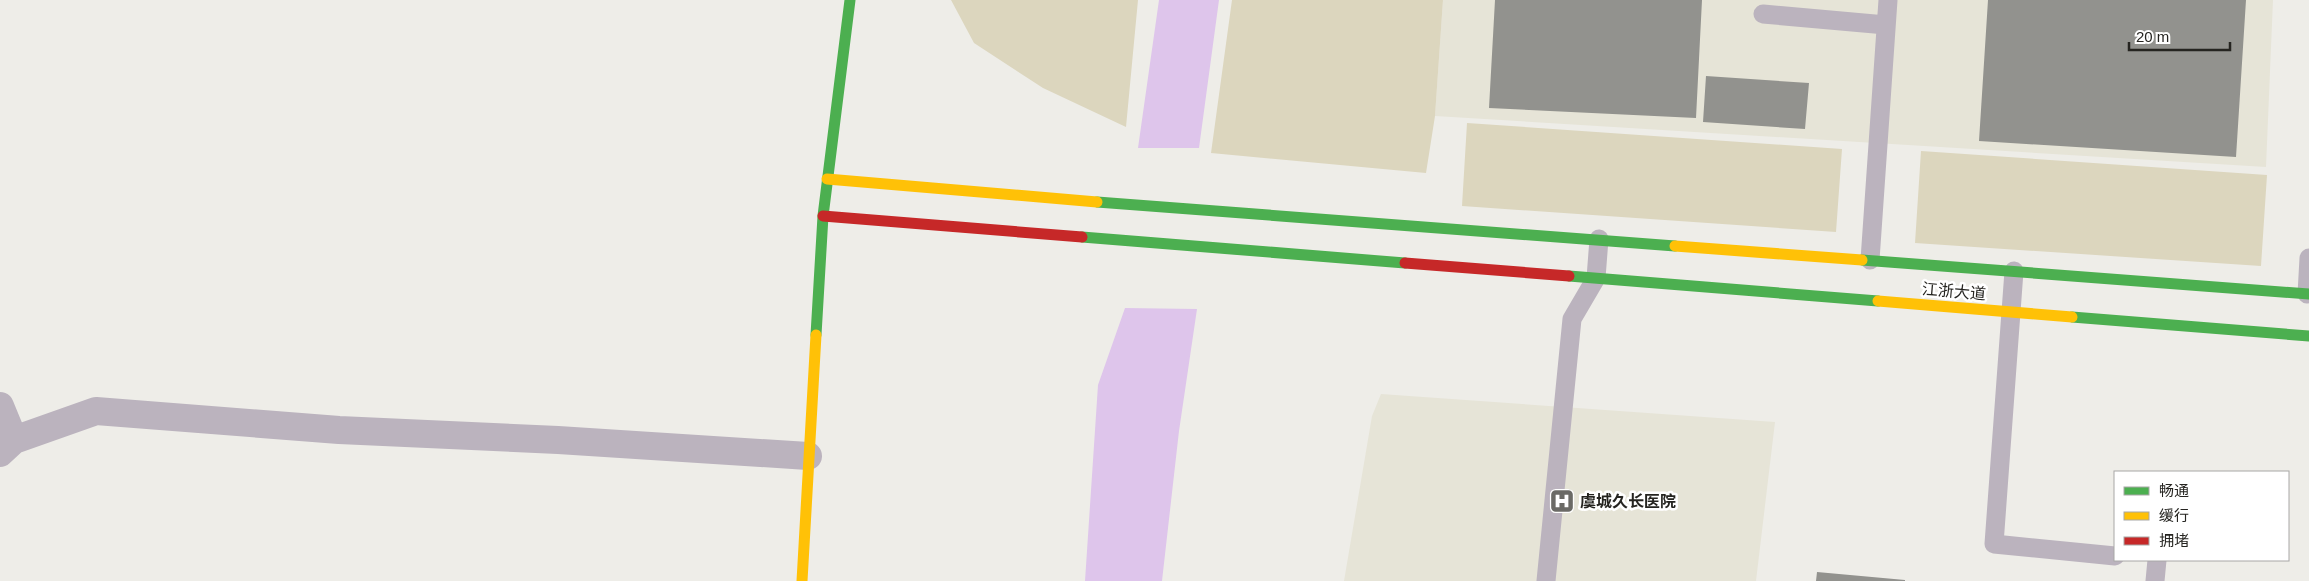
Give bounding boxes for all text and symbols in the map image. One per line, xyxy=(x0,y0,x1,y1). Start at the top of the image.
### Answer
scale bar xyxy=(2129,20,2230,52)
text: 20 m xyxy=(2136,28,2169,45)
street label: 江浙大道 xyxy=(1921,280,1987,303)
legend xyxy=(2114,471,2289,561)
text: 畅通 xyxy=(2159,482,2189,499)
hospital icon: 虞城久长医院 xyxy=(1549,488,1575,514)
place label: 虞城久长医院 xyxy=(1580,492,1676,510)
text: 缓行 xyxy=(2159,507,2189,524)
text: 拥堵 xyxy=(2159,532,2189,549)

